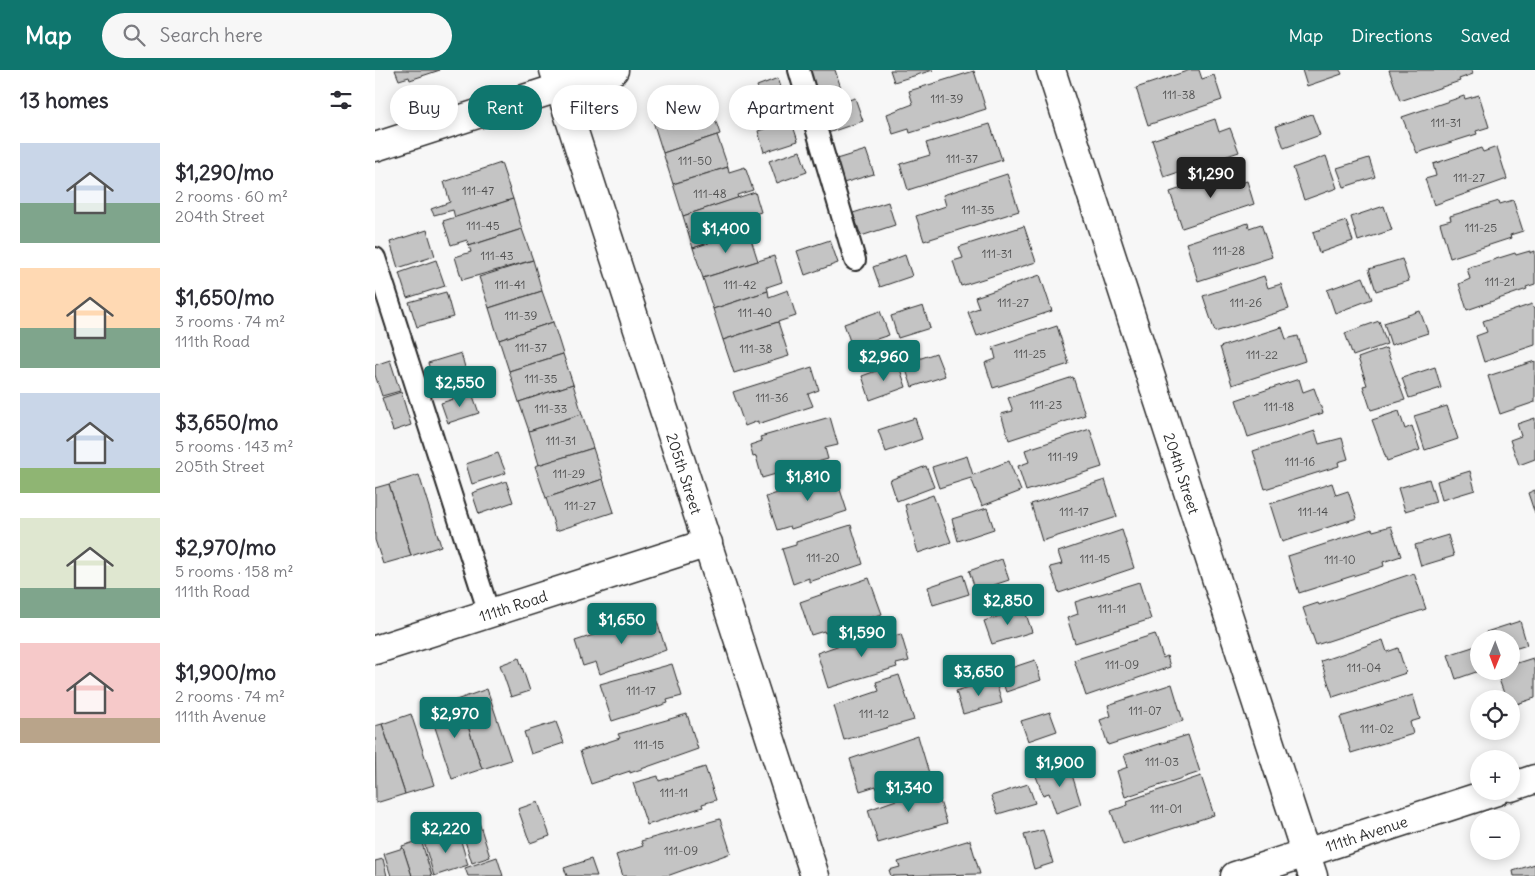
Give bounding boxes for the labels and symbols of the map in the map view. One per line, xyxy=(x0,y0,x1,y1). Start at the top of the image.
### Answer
house number: 111-38 xyxy=(1163,87,1196,102)
house number: 111-39 xyxy=(931,91,964,106)
house number: 111-31 xyxy=(1431,115,1461,130)
house number: 111-37 xyxy=(946,151,978,166)
house number: 111-50 xyxy=(678,153,712,168)
pin: $1,290 xyxy=(1170,156,1252,199)
house number: 111-27 xyxy=(1453,170,1485,185)
house number: 111-47 xyxy=(462,183,494,198)
house number: 111-48 xyxy=(693,186,727,201)
house number: 111-35 xyxy=(962,202,995,217)
pin: $1,400 xyxy=(685,212,767,254)
house number: 111-45 xyxy=(466,218,500,233)
house number: 111-25 xyxy=(1465,220,1497,235)
house number: 111-28 xyxy=(1213,243,1245,258)
house number: 111-31 xyxy=(982,246,1012,261)
house number: 111-43 xyxy=(480,248,514,263)
house number: 111-21 xyxy=(1485,274,1515,289)
house number: 111-41 xyxy=(494,277,526,292)
house number: 111-42 xyxy=(724,277,757,292)
house number: 111-27 xyxy=(997,295,1029,310)
house number: 111-26 xyxy=(1230,295,1262,310)
house number: 111-40 xyxy=(738,305,772,320)
house number: 111-39 xyxy=(505,308,538,323)
house number: 111-37 xyxy=(515,340,547,355)
pin: $2,960 xyxy=(843,340,925,382)
house number: 111-38 xyxy=(740,341,773,356)
house number: 111-25 xyxy=(1014,346,1046,361)
house number: 111-22 xyxy=(1246,347,1279,362)
pin: $2,550 xyxy=(419,366,501,408)
house number: 111-35 xyxy=(525,371,558,386)
house number: 111-36 xyxy=(756,390,789,405)
house number: 111-23 xyxy=(1030,397,1062,412)
house number: 111-18 xyxy=(1264,399,1294,414)
house number: 111-33 xyxy=(535,401,568,416)
street label: 205th Street xyxy=(663,430,707,516)
street label: 204th Street xyxy=(1160,430,1204,516)
house number: 111-31 xyxy=(546,433,576,448)
house number: 111-19 xyxy=(1048,449,1078,464)
house number: 111-16 xyxy=(1285,454,1315,469)
pin: $1,810 xyxy=(767,460,849,502)
house number: 111-29 xyxy=(553,466,585,481)
house number: 111-27 xyxy=(564,498,596,513)
house number: 111-17 xyxy=(1059,504,1089,519)
house number: 111-14 xyxy=(1298,504,1328,519)
house number: 111-20 xyxy=(806,550,840,565)
house number: 111-15 xyxy=(1080,551,1110,566)
house number: 111-10 xyxy=(1324,552,1356,567)
pin: $2,850 xyxy=(967,584,1049,626)
street label: 111th Road xyxy=(477,586,550,625)
house number: 111-11 xyxy=(1098,601,1126,616)
pin: $1,650 xyxy=(581,602,663,645)
pin: $1,590 xyxy=(821,616,903,658)
north arrow xyxy=(1470,630,1520,680)
pin: $3,650 xyxy=(938,654,1020,697)
house number: 111-09 xyxy=(1105,657,1139,672)
house number: 111-04 xyxy=(1347,660,1381,675)
house number: 111-17 xyxy=(626,683,656,698)
pin: $2,970 xyxy=(414,696,496,739)
house number: 111-07 xyxy=(1128,703,1162,718)
house number: 111-12 xyxy=(859,706,890,721)
house number: 111-02 xyxy=(1360,721,1394,736)
house number: 111-15 xyxy=(634,737,664,752)
pin: $1,900 xyxy=(1019,746,1101,788)
house number: 111-03 xyxy=(1145,754,1179,769)
pin: $1,340 xyxy=(868,770,950,813)
house number: 111-11 xyxy=(660,785,688,800)
house number: 111-01 xyxy=(1150,801,1182,816)
street label: 111th Avenue xyxy=(1323,811,1410,856)
pin: $2,220 xyxy=(405,812,487,854)
house number: 111-09 xyxy=(664,843,698,858)

